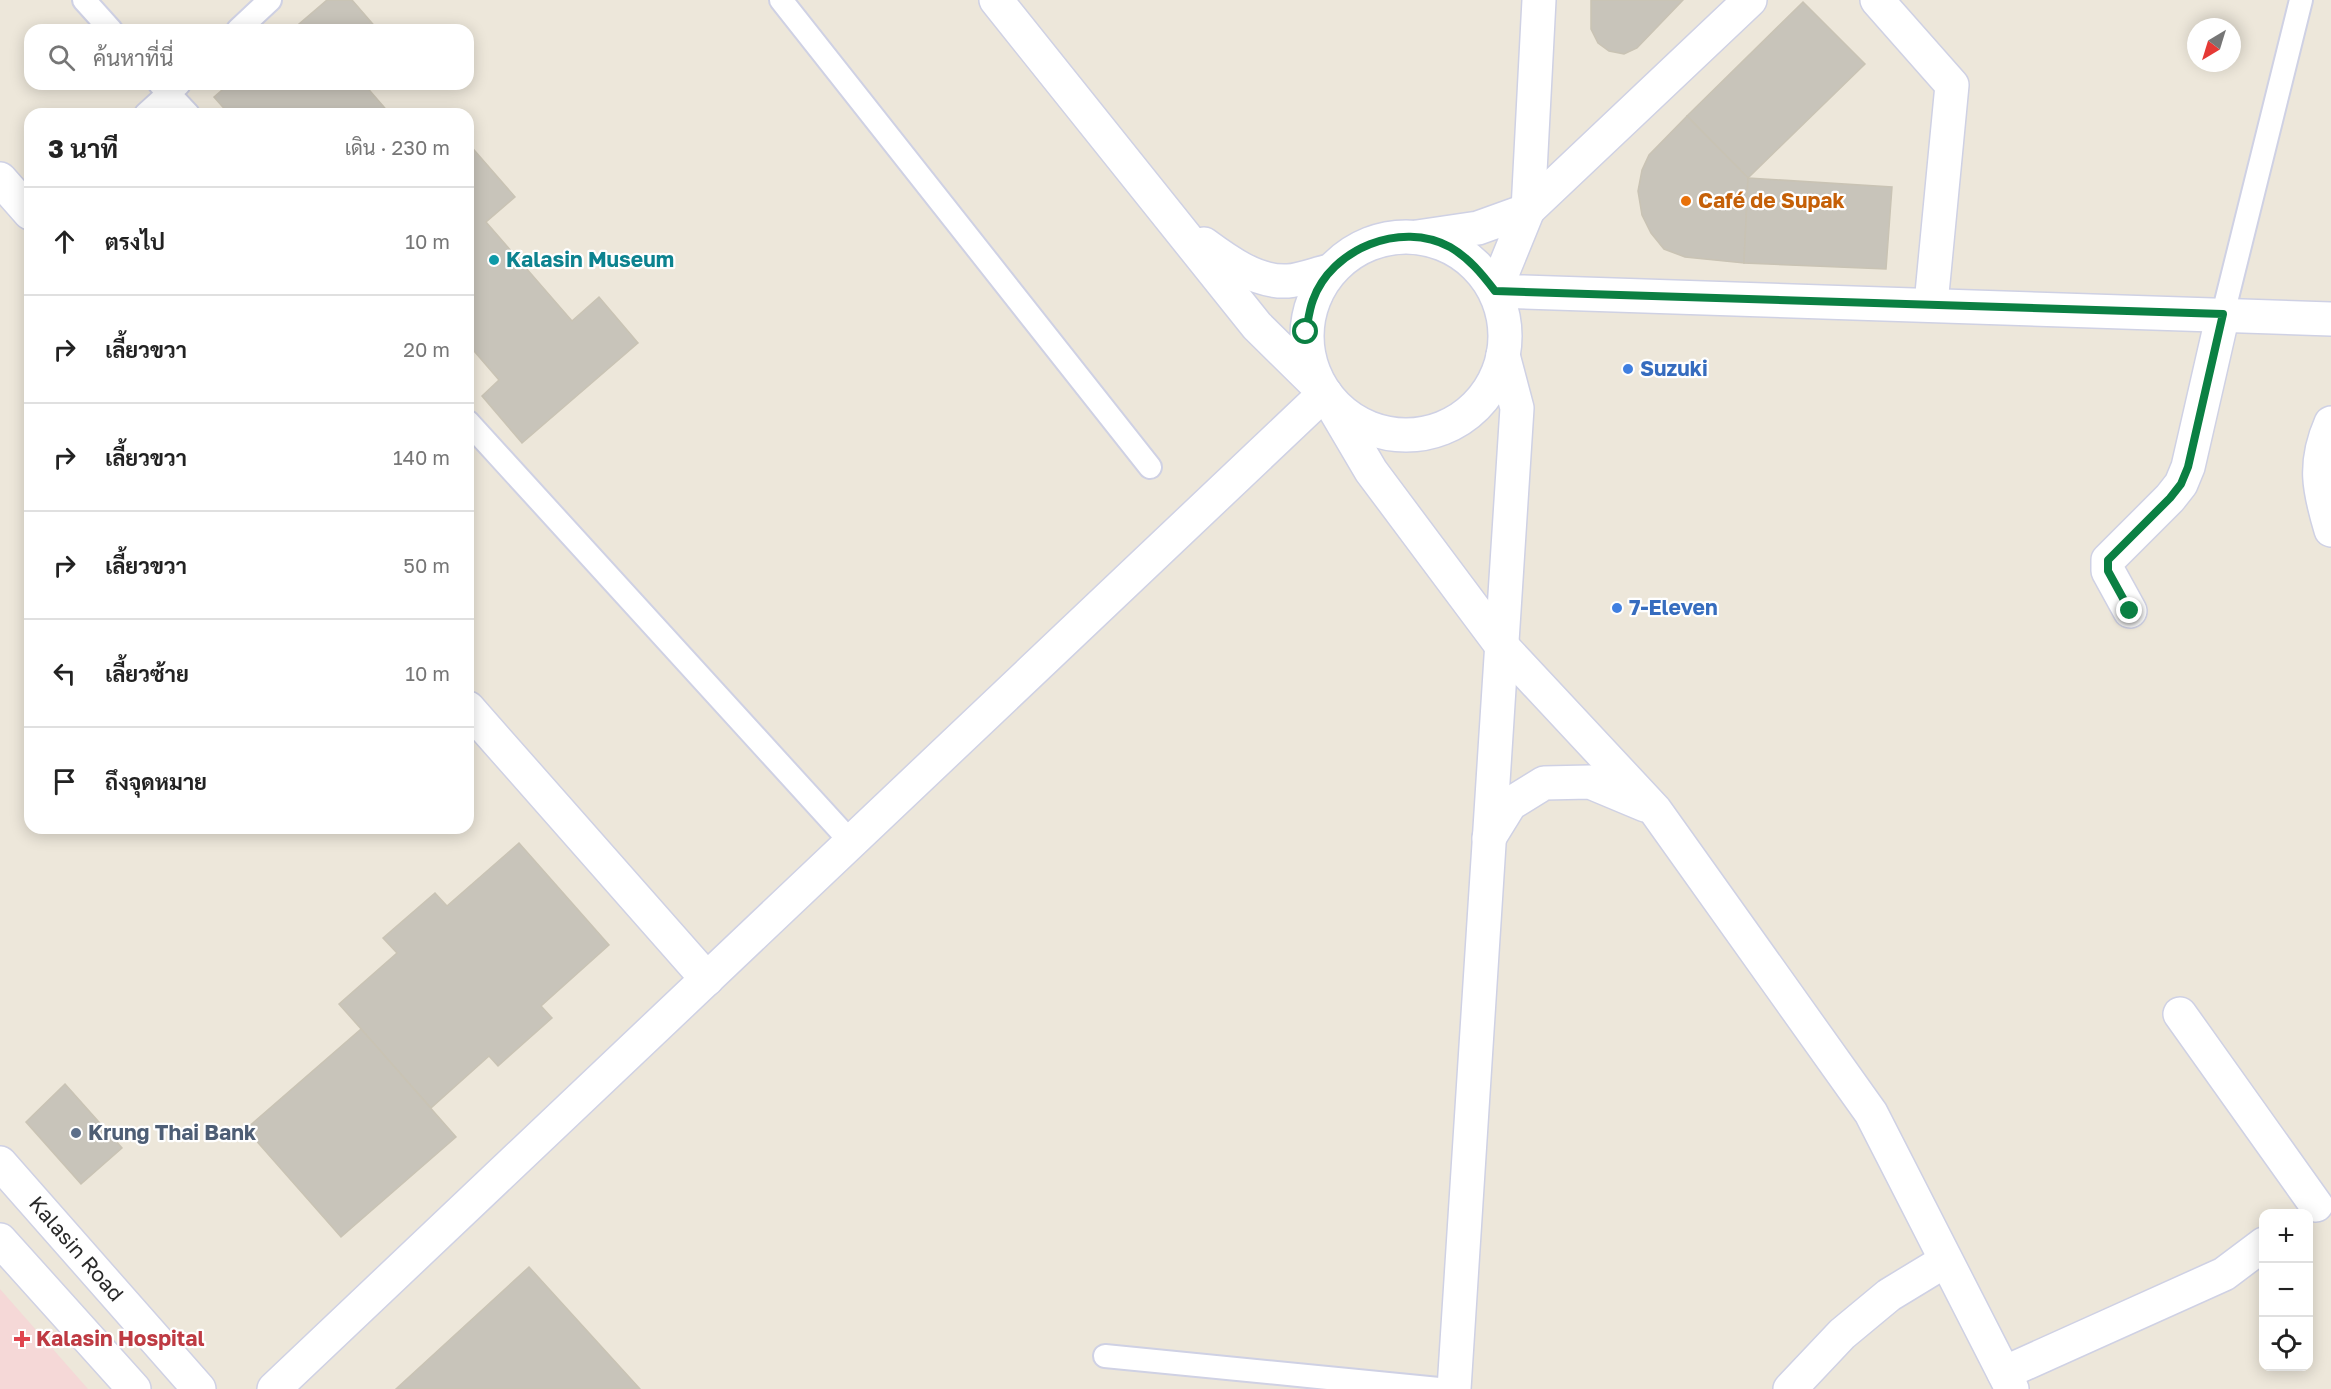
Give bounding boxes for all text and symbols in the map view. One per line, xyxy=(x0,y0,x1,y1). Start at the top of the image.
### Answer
north arrow xyxy=(2187,18,2241,72)
search box xyxy=(24,24,474,90)
icon: search xyxy=(45,41,78,74)
text: ค้นหาที่นี่ xyxy=(93,44,173,71)
text: 3 นาที xyxy=(48,133,118,164)
text: เดิน · 230 m xyxy=(345,135,450,159)
place label: Café de Supak xyxy=(1698,187,1845,213)
marker: Café de Supak xyxy=(1679,194,1693,208)
icon: ahead xyxy=(48,225,81,258)
text: ตรงไป xyxy=(105,228,165,255)
text: 10 m xyxy=(405,229,450,253)
place label: Kalasin Museum xyxy=(506,246,674,272)
marker: Kalasin Museum xyxy=(487,253,501,267)
route start xyxy=(1292,318,1318,344)
icon: right xyxy=(48,333,81,366)
text: เลี้ยวขวา xyxy=(105,336,187,363)
text: 20 m xyxy=(403,337,450,361)
place label: Suzuki xyxy=(1640,355,1708,381)
marker: Suzuki xyxy=(1621,362,1635,376)
icon: right xyxy=(48,441,81,474)
text: เลี้ยวขวา xyxy=(105,444,187,471)
text: 140 m xyxy=(393,445,450,469)
icon: right xyxy=(48,549,81,582)
text: เลี้ยวขวา xyxy=(105,552,187,579)
text: 50 m xyxy=(403,553,450,577)
place label: 7-Eleven xyxy=(1629,594,1718,620)
route end xyxy=(2116,597,2142,623)
marker: 7-Eleven xyxy=(1610,601,1624,615)
icon: left xyxy=(48,657,81,690)
text: เลี้ยวซ้าย xyxy=(105,660,189,687)
text: 10 m xyxy=(405,661,450,685)
icon: arrive xyxy=(48,765,81,798)
text: ถึงจุดหมาย xyxy=(105,768,207,795)
place label: Krung Thai Bank xyxy=(88,1119,256,1145)
marker: Krung Thai Bank xyxy=(69,1126,83,1140)
street label: Kalasin Road xyxy=(24,1190,130,1306)
map controls xyxy=(2259,1209,2313,1371)
button: + xyxy=(2259,1209,2313,1263)
button: − xyxy=(2259,1263,2313,1317)
button: locate xyxy=(2259,1317,2313,1371)
place label: Kalasin Hospital xyxy=(36,1325,204,1351)
marker: Kalasin Hospital xyxy=(13,1330,31,1348)

